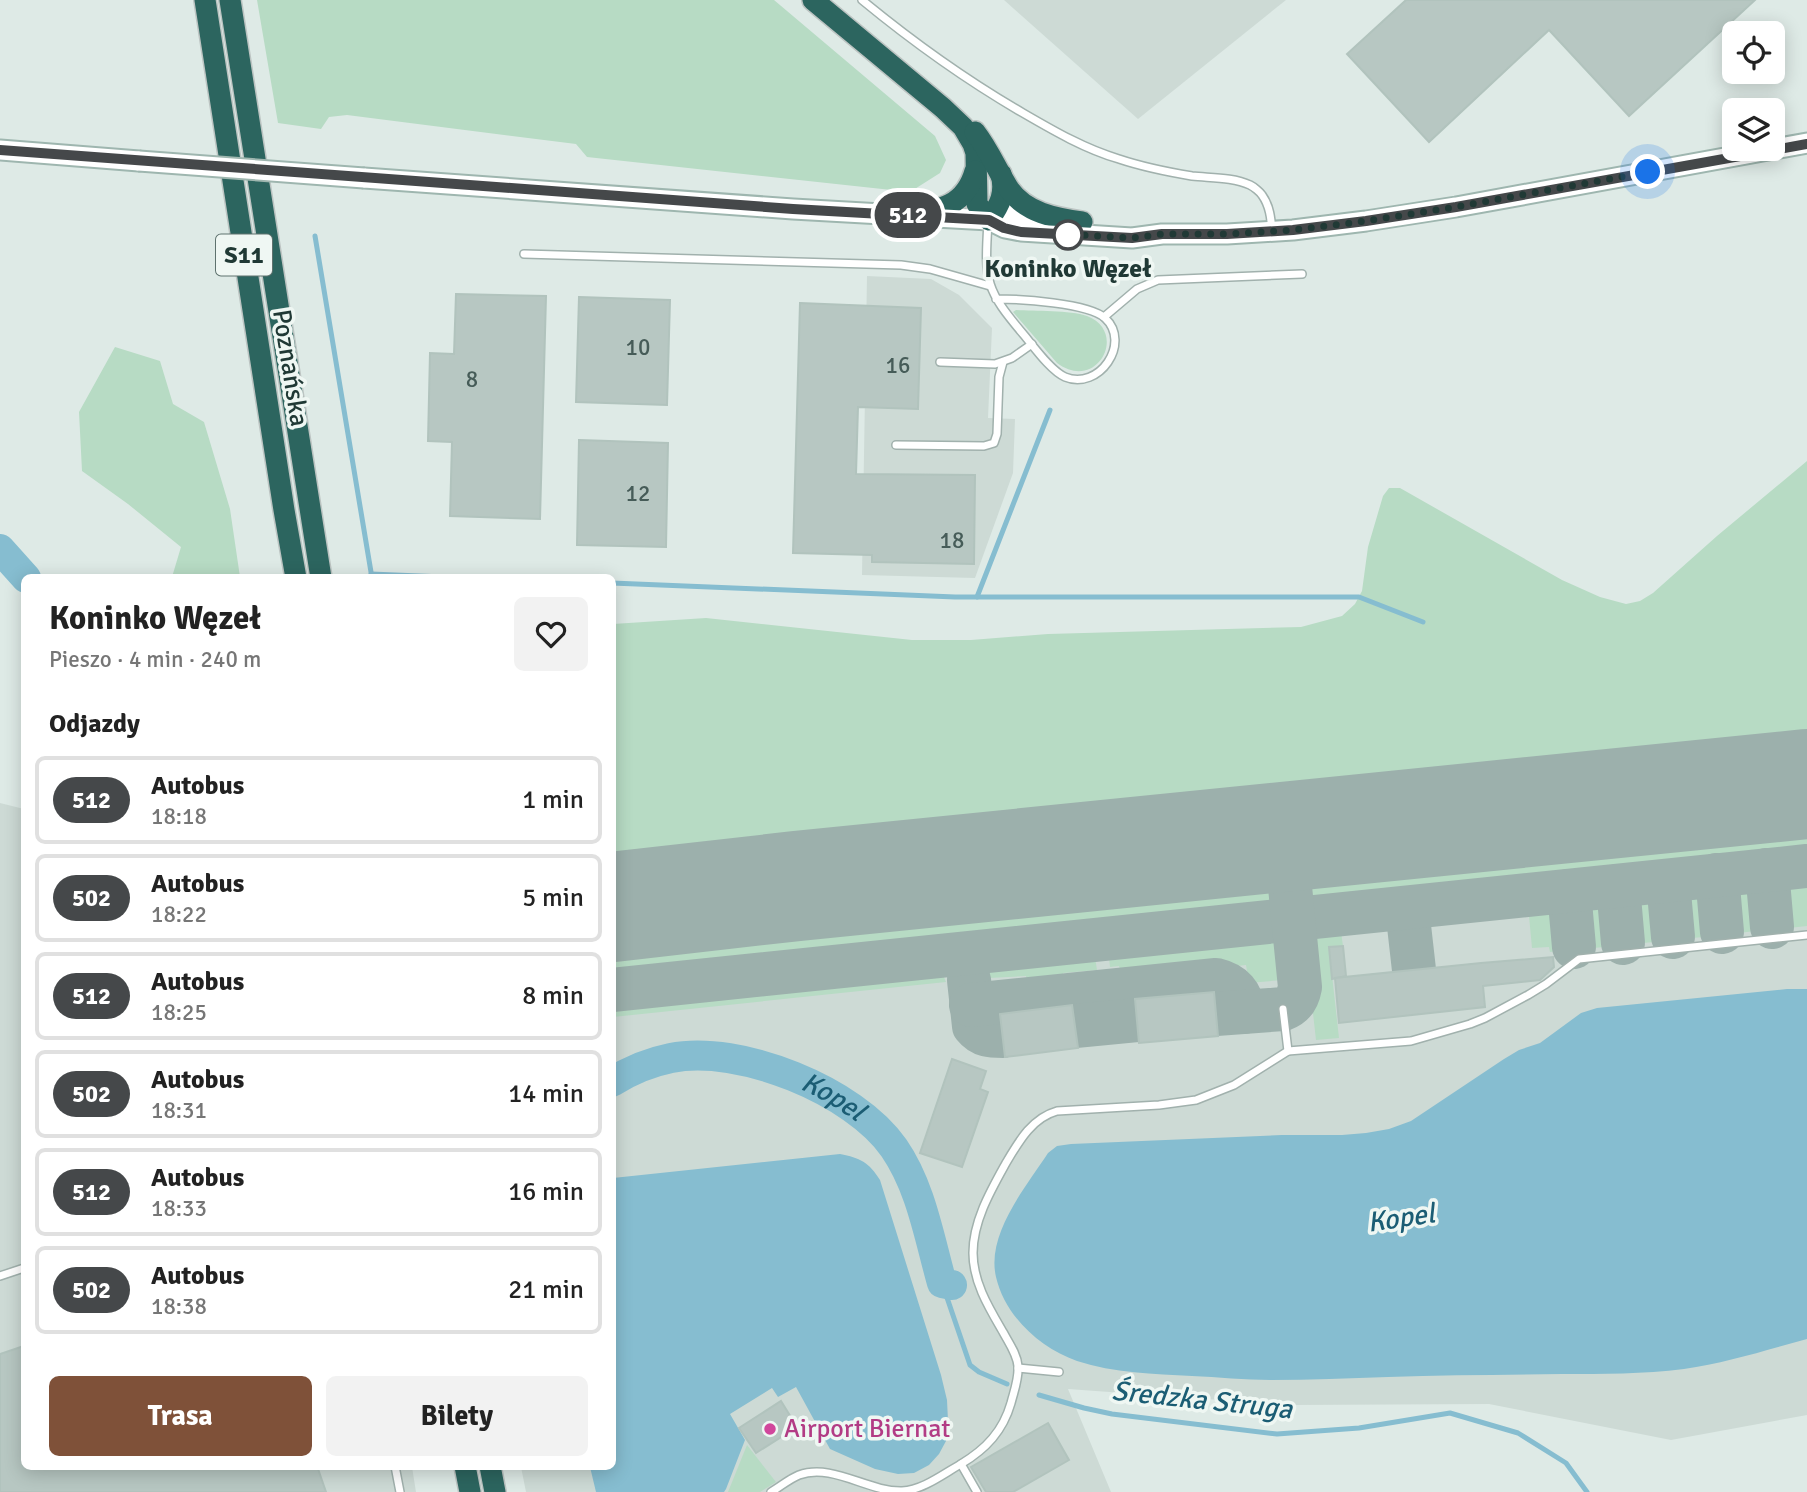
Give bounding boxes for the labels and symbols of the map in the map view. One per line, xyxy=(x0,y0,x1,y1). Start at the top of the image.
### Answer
your location xyxy=(1630,154,1665,189)
line badge: 512 xyxy=(868,192,948,238)
marker: Koninko Węzeł xyxy=(1053,220,1083,250)
road number: S11 xyxy=(216,234,272,276)
place label: Koninko Węzeł xyxy=(984,253,1152,285)
street label: Poznańska xyxy=(265,307,315,429)
house number: 10 xyxy=(626,333,650,362)
house number: 16 xyxy=(886,351,910,380)
house number: 8 xyxy=(466,365,478,394)
house number: 12 xyxy=(626,479,650,508)
house number: 18 xyxy=(940,526,964,555)
water label: Kopel xyxy=(796,1065,873,1130)
water label: Kopel xyxy=(1365,1196,1439,1240)
water label: Średzka Struga xyxy=(1110,1374,1295,1426)
place label: Airport Biernat xyxy=(784,1413,950,1445)
marker: Airport Biernat xyxy=(762,1421,778,1437)

